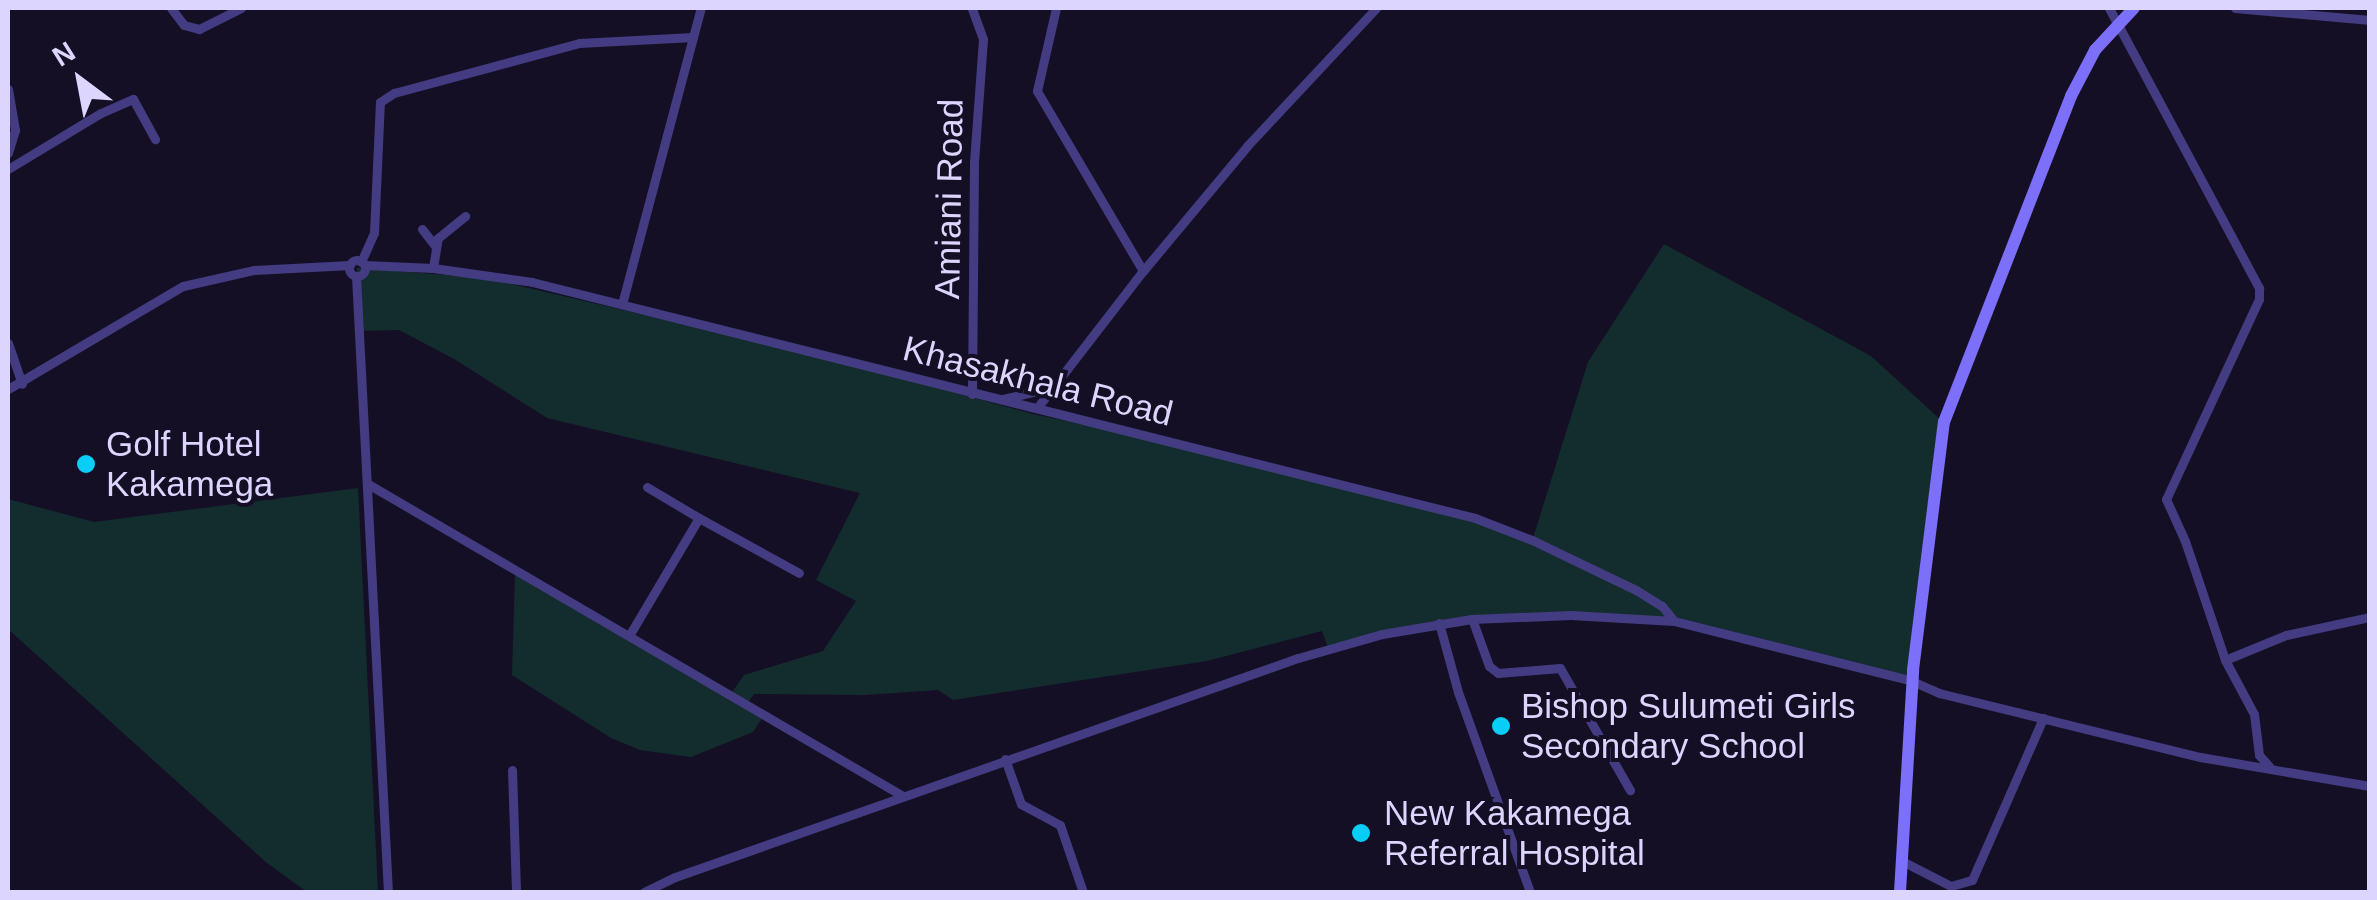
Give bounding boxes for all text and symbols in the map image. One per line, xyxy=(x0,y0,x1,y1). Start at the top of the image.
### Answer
north arrow xyxy=(30,30,130,130)
text: N xyxy=(47,36,81,73)
street label: Amiani Road xyxy=(926,98,972,300)
street label: Khasakhala Road xyxy=(899,327,1177,435)
place label: Golf Hotel Kakamega xyxy=(106,423,273,505)
marker: Golf Hotel Kakamega xyxy=(75,453,97,475)
place label: Bishop Sulumeti Girls Secondary School xyxy=(1521,685,1856,767)
marker: Bishop Sulumeti Girls Secondary School xyxy=(1490,715,1512,737)
place label: New Kakamega Referral Hospital xyxy=(1384,792,1645,874)
marker: New Kakamega Referral Hospital xyxy=(1348,820,1374,846)

